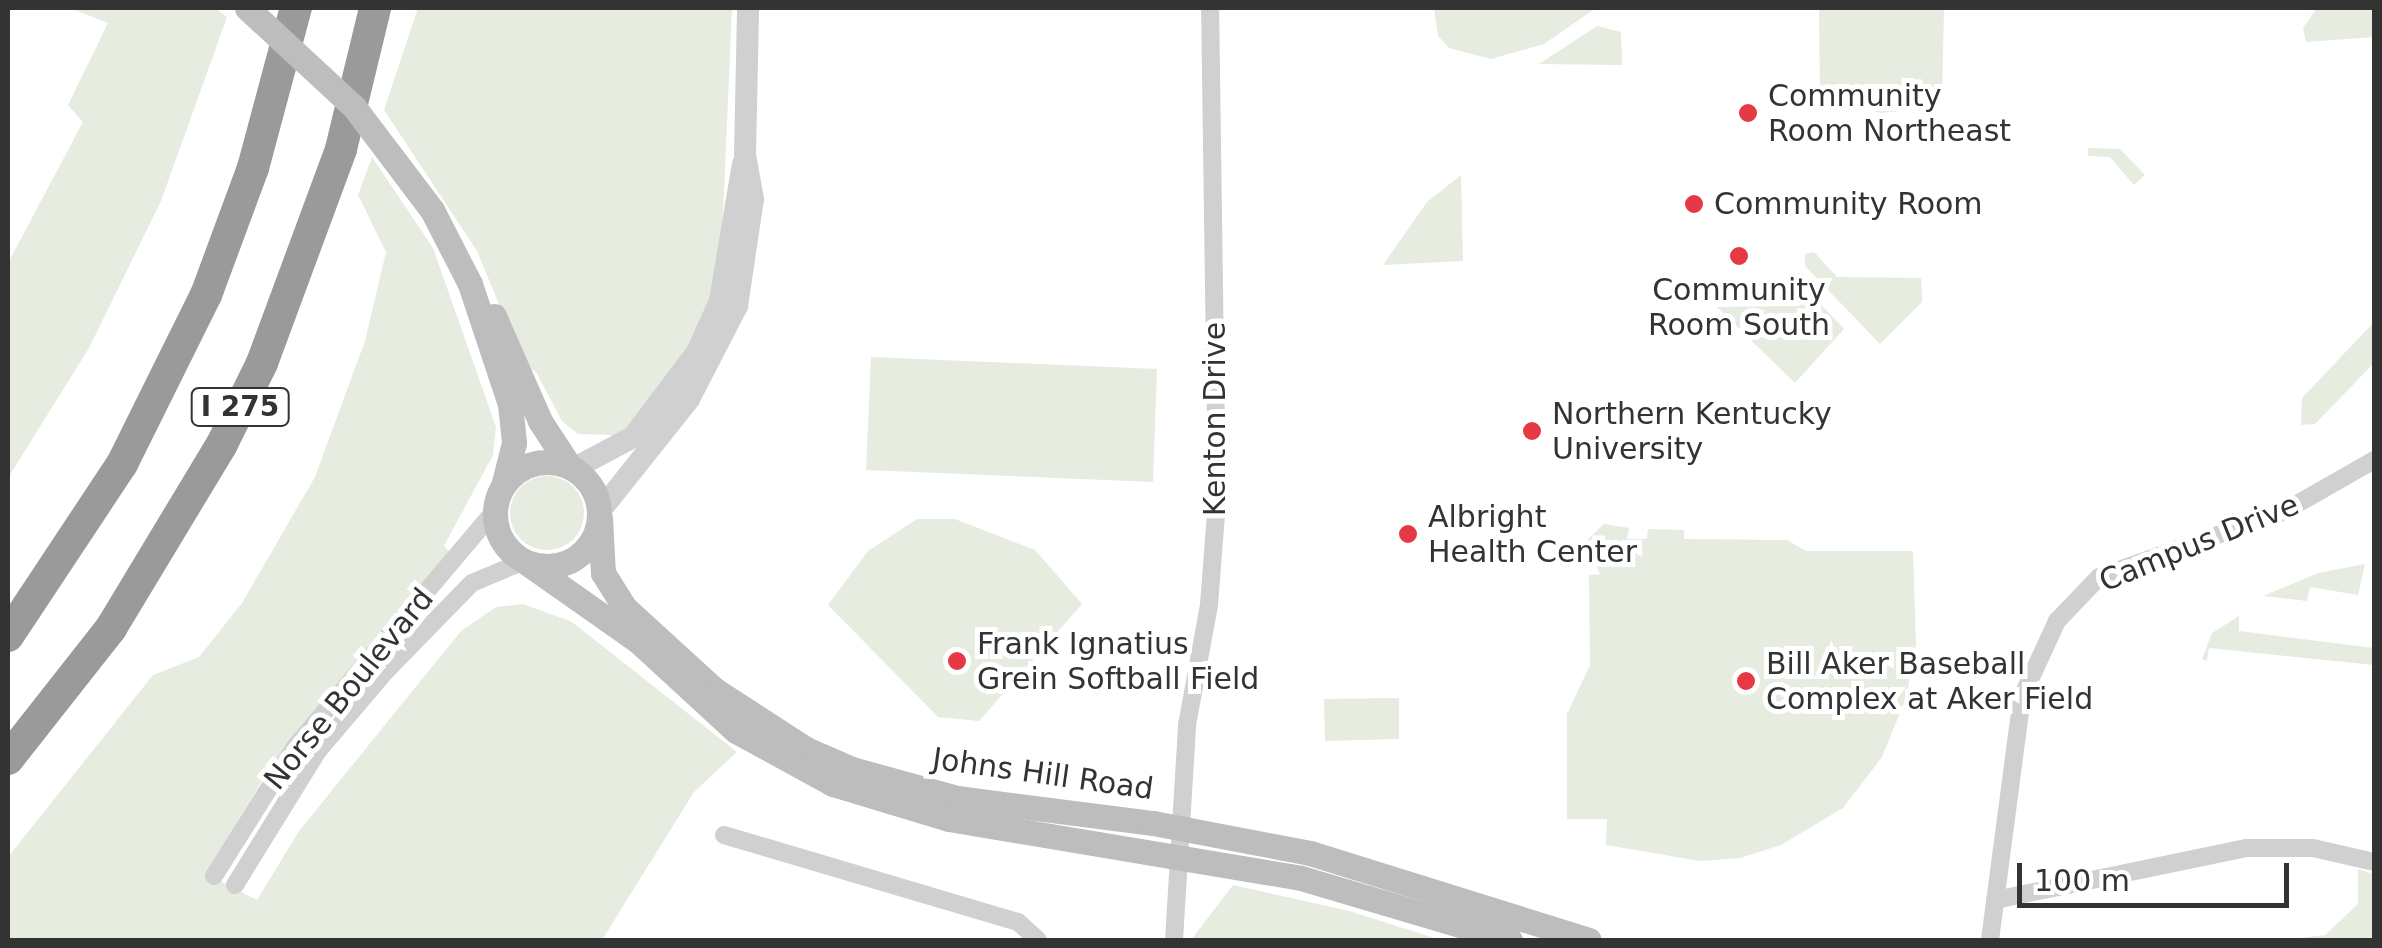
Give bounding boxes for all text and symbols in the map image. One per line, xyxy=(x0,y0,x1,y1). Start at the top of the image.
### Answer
place label: Community Room Northeast xyxy=(1768,78,2011,148)
marker: Community Room Northeast xyxy=(1737,102,1759,124)
place label: Community Room xyxy=(1714,186,1983,222)
marker: Community Room xyxy=(1683,193,1705,215)
marker: Community Room South xyxy=(1728,245,1750,267)
place label: Community Room South xyxy=(1648,272,1830,342)
street label: Kenton Drive xyxy=(1197,322,1233,516)
road number: I 275 xyxy=(190,384,290,430)
place label: Northern Kentucky University xyxy=(1552,396,1832,466)
marker: Northern Kentucky University xyxy=(1521,420,1543,442)
street label: Campus Drive xyxy=(2094,487,2304,599)
place label: Albright Health Center xyxy=(1428,499,1637,570)
marker: Albright Health Center xyxy=(1397,523,1419,545)
street label: Norse Boulevard xyxy=(257,581,441,797)
place label: Frank Ignatius Grein Softball Field xyxy=(977,626,1259,696)
place label: Bill Aker Baseball Complex at Aker Field xyxy=(1766,646,2093,716)
marker: Frank Ignatius Grein Softball Field xyxy=(946,650,968,672)
marker: Bill Aker Baseball Complex at Aker Field xyxy=(1735,670,1757,692)
street label: Johns Hill Road xyxy=(930,741,1156,807)
scale bar xyxy=(2022,843,2294,905)
text: 100 m xyxy=(2034,863,2130,898)

